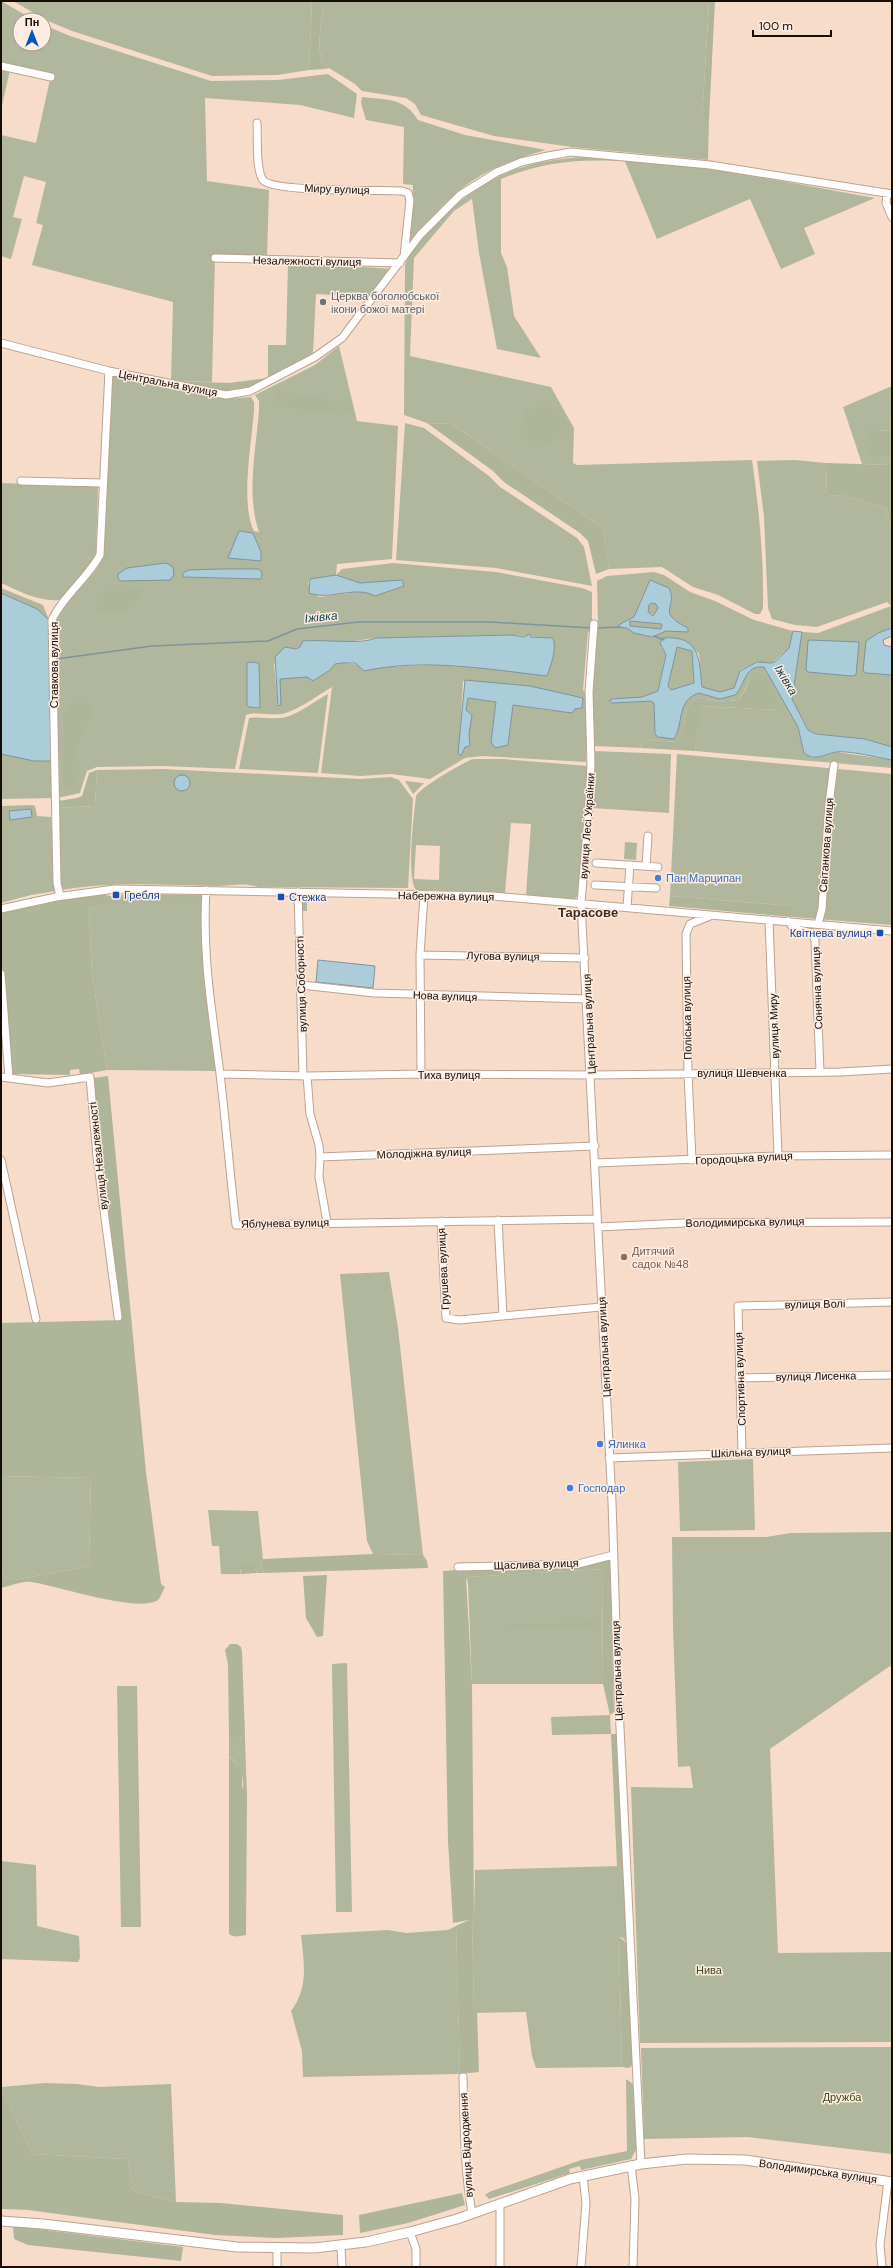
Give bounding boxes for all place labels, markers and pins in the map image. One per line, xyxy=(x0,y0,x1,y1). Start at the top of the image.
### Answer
place label: Церква боголюбської ікони божої матері xyxy=(331,289,439,316)
marker: Церква боголюбської ікони божої матері xyxy=(318,297,328,307)
place label: Пан Марципан xyxy=(666,871,741,885)
marker: Пан Марципан xyxy=(653,873,663,883)
place label: Гребля xyxy=(124,888,160,902)
marker: Гребля xyxy=(111,890,121,900)
place label: Стежка xyxy=(289,890,327,904)
marker: Стежка xyxy=(276,892,286,902)
place label: Квітнева вулиця xyxy=(790,926,872,940)
marker: Квітнева вулиця xyxy=(875,928,885,938)
place label: Дитячий садок №48 xyxy=(632,1244,689,1271)
marker: Дитячий садок №48 xyxy=(619,1252,629,1262)
place label: Ялинка xyxy=(608,1437,647,1451)
marker: Ялинка xyxy=(595,1439,605,1449)
place label: Господар xyxy=(578,1481,625,1495)
marker: Господар xyxy=(565,1483,575,1493)

